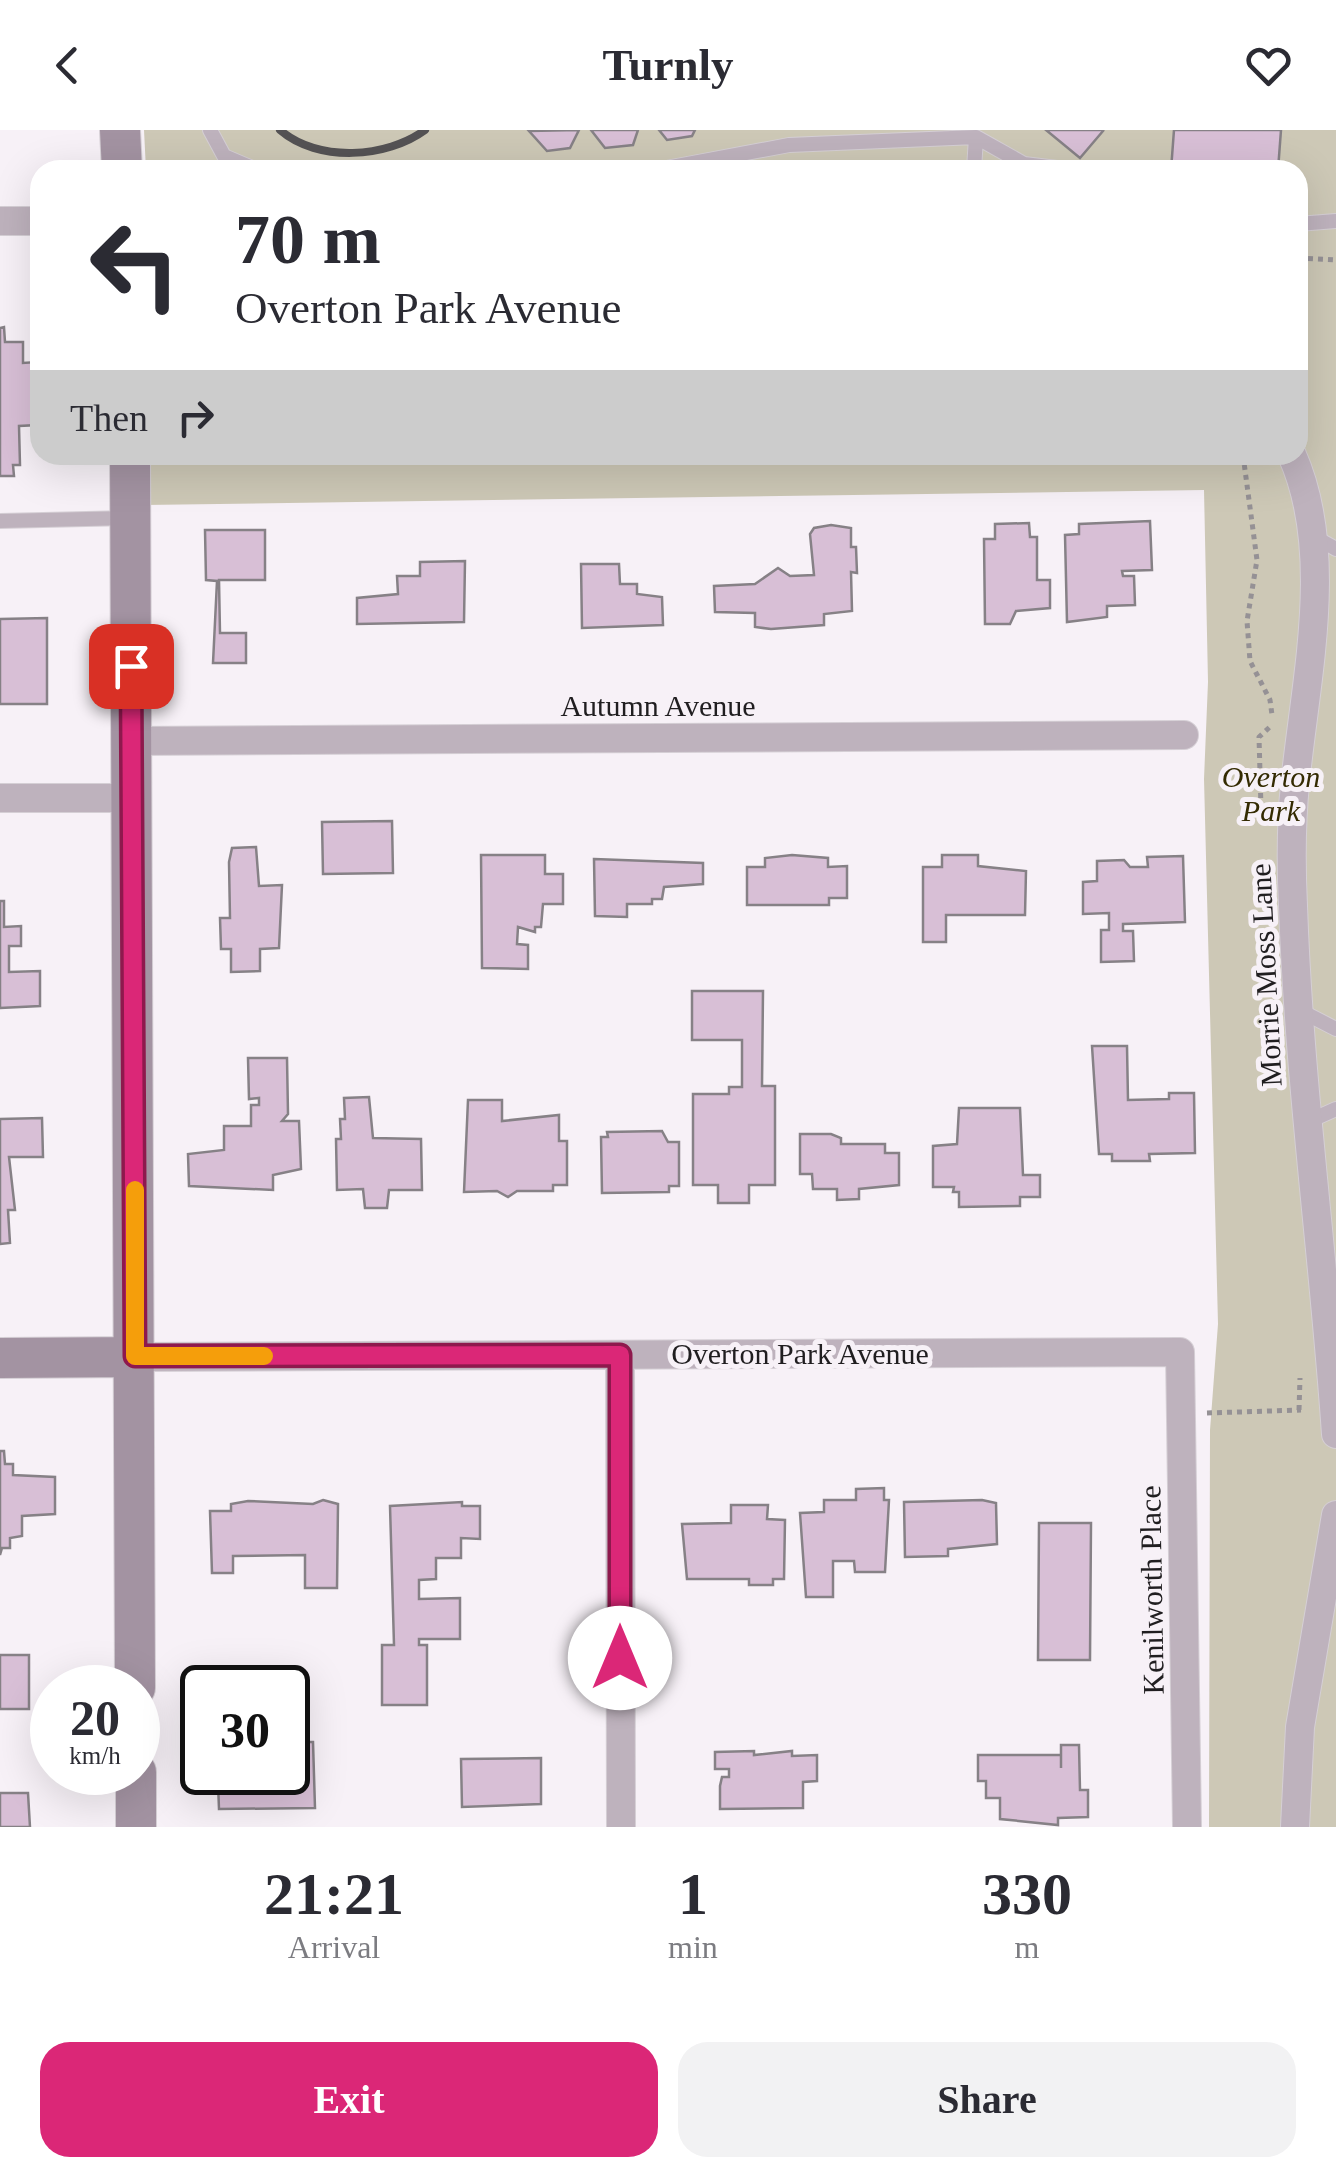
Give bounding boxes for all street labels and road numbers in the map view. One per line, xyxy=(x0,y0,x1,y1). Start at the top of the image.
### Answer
street label: Autumn Avenue xyxy=(560,689,756,722)
street label: Morrie Moss Lane xyxy=(1243,863,1288,1087)
street label: Overton Park Avenue xyxy=(671,1337,929,1370)
street label: Kenilworth Place xyxy=(1133,1485,1170,1695)

